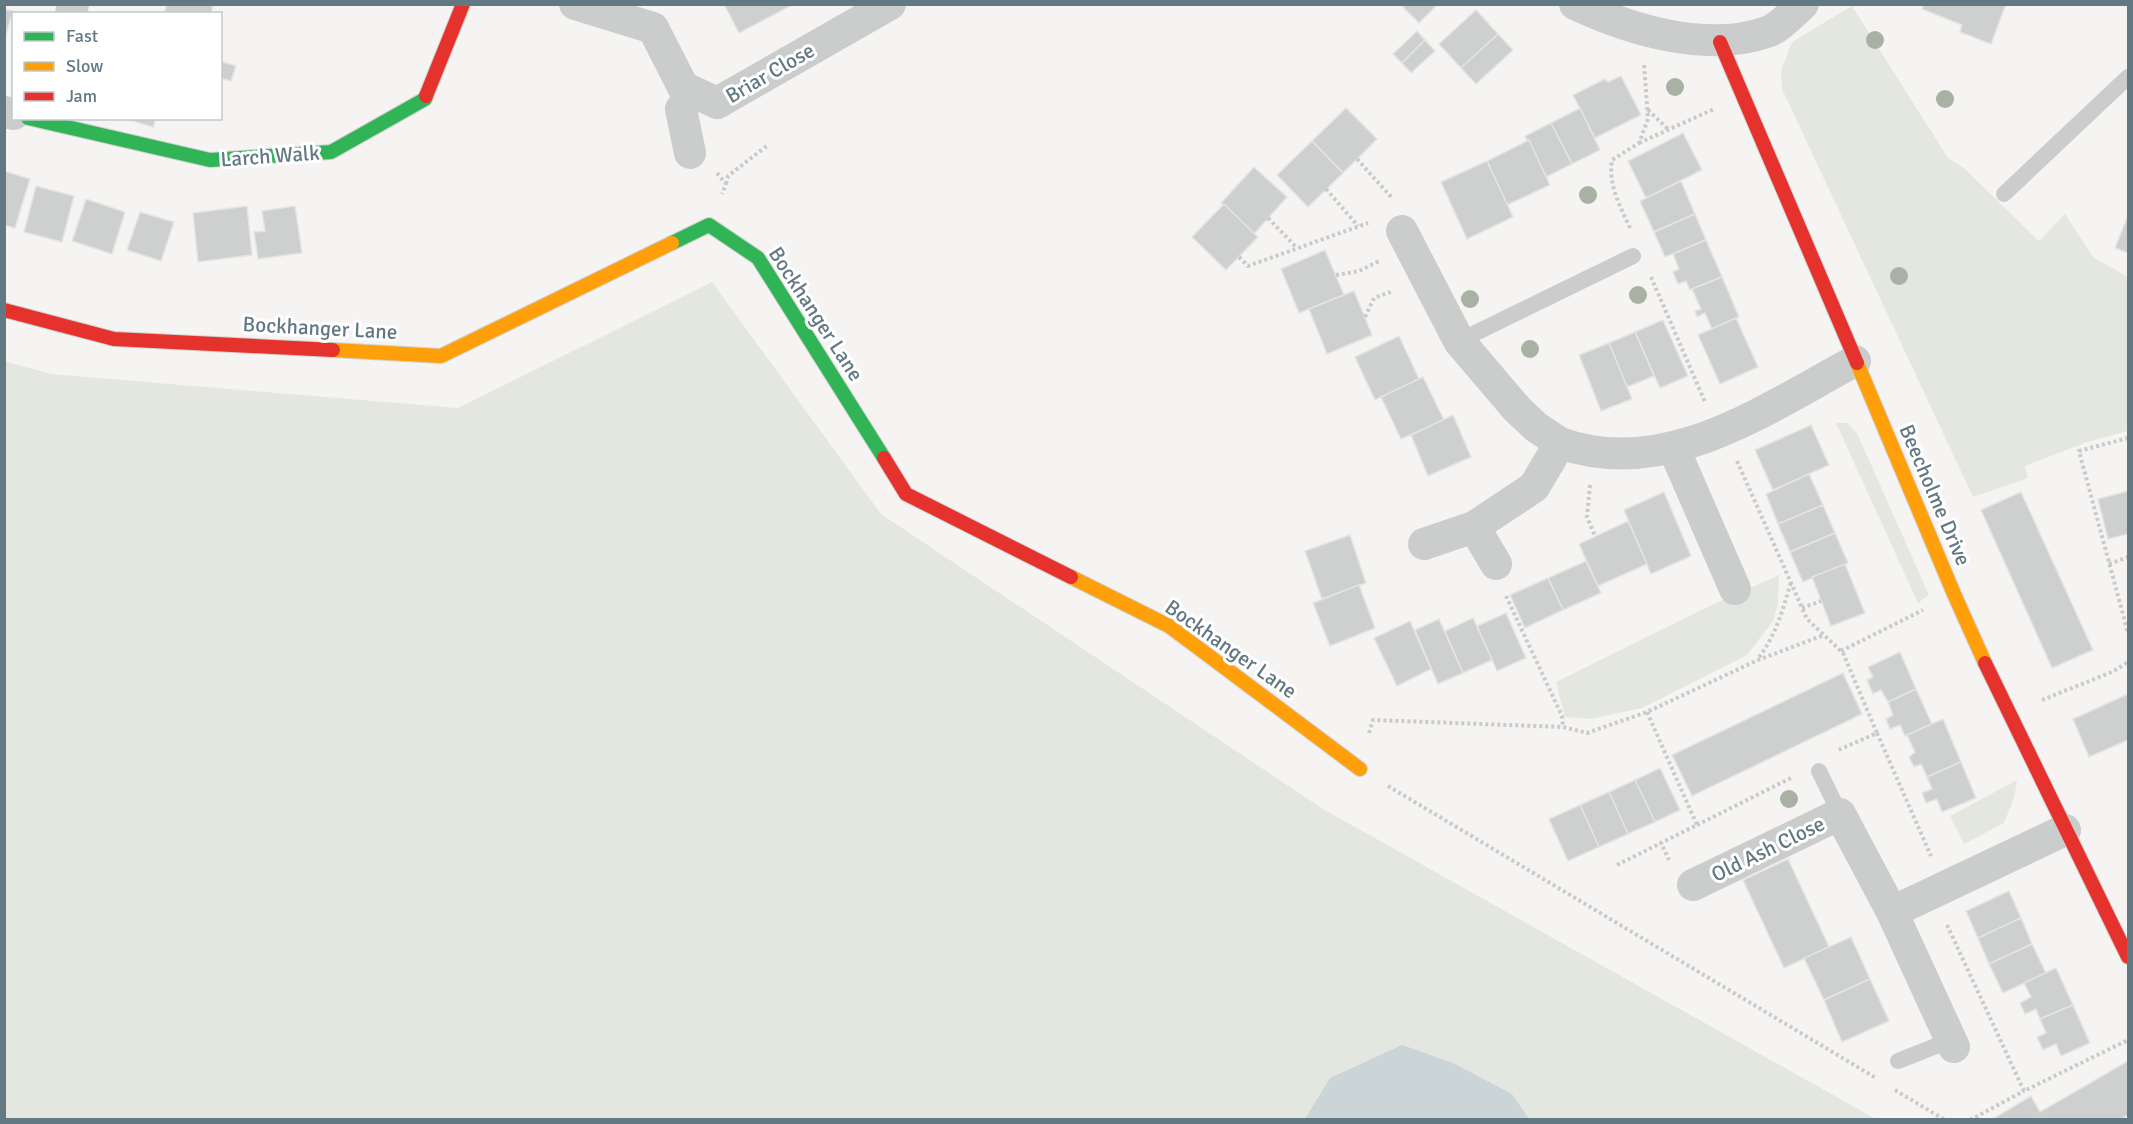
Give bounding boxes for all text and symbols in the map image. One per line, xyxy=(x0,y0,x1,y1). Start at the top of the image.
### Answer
legend xyxy=(12,12,222,120)
text: Fast xyxy=(66,25,98,47)
street label: Briar Close xyxy=(721,37,819,109)
text: Slow xyxy=(66,55,103,77)
text: Jam xyxy=(66,85,97,107)
street label: Larch Walk xyxy=(220,140,321,172)
street label: Bockhanger Lane xyxy=(763,242,869,386)
street label: Bockhanger Lane xyxy=(242,311,398,345)
street label: Beecholme Drive xyxy=(1894,420,1976,570)
street label: Bockhanger Lane xyxy=(1160,594,1302,704)
street label: Old Ash Close xyxy=(1707,810,1829,888)

